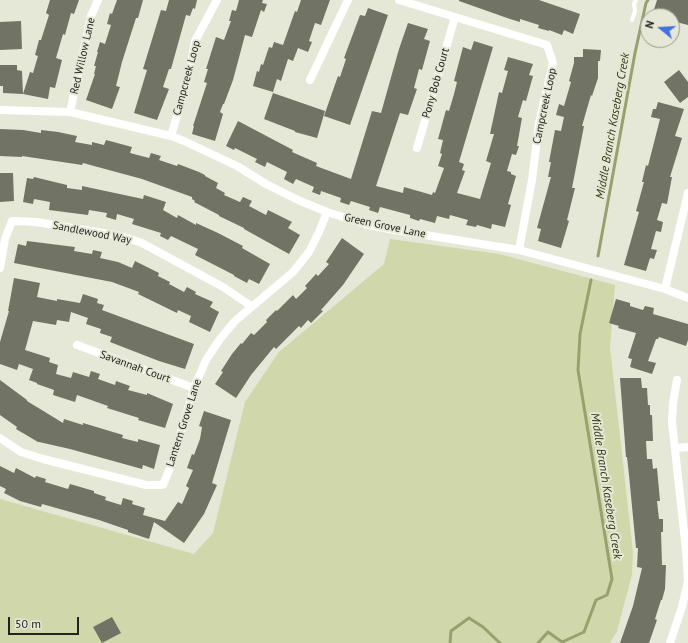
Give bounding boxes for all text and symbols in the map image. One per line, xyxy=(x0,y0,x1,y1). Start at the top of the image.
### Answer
north arrow xyxy=(640,8,680,48)
street label: Red Willow Lane xyxy=(68,16,98,96)
text: N xyxy=(642,19,657,30)
street label: Campcreek Loop xyxy=(171,39,203,117)
street label: Pony Bob Court xyxy=(420,46,452,120)
water label: Middle Branch Kaseberg Creek xyxy=(593,52,633,200)
street label: Campcreek Loop xyxy=(531,67,559,145)
street label: Green Grove Lane xyxy=(343,211,427,241)
street label: Sandlewood Way xyxy=(52,219,132,247)
street label: Savannah Court xyxy=(98,348,172,386)
street label: Lantern Grove Lane xyxy=(164,378,204,468)
water label: Middle Branch Kaseberg Creek xyxy=(587,412,625,560)
scale bar xyxy=(10,609,81,635)
text: 50 m xyxy=(15,616,41,631)

